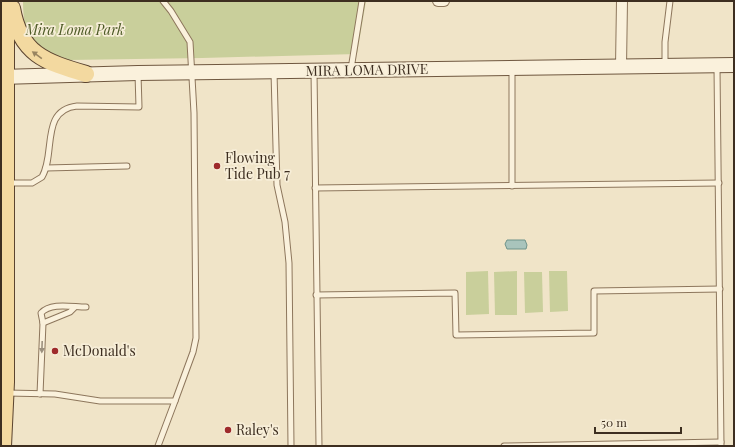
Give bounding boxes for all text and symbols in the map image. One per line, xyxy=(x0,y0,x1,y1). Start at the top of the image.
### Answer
park label: Mira Loma Park xyxy=(25,20,124,39)
one-way arrow xyxy=(32,51,42,59)
street label: MIRA LOMA DRIVE xyxy=(306,59,428,80)
place label: Flowing Tide Pub 7 xyxy=(225,148,290,183)
marker: Flowing Tide Pub 7 xyxy=(212,161,222,171)
one-way arrow xyxy=(39,341,45,354)
place label: McDonald's xyxy=(63,341,136,360)
marker: McDonald's xyxy=(50,346,60,356)
scale bar xyxy=(595,409,681,435)
text: 50 m xyxy=(601,414,627,430)
place label: Raley's xyxy=(236,420,279,439)
marker: Raley's xyxy=(223,425,233,435)

